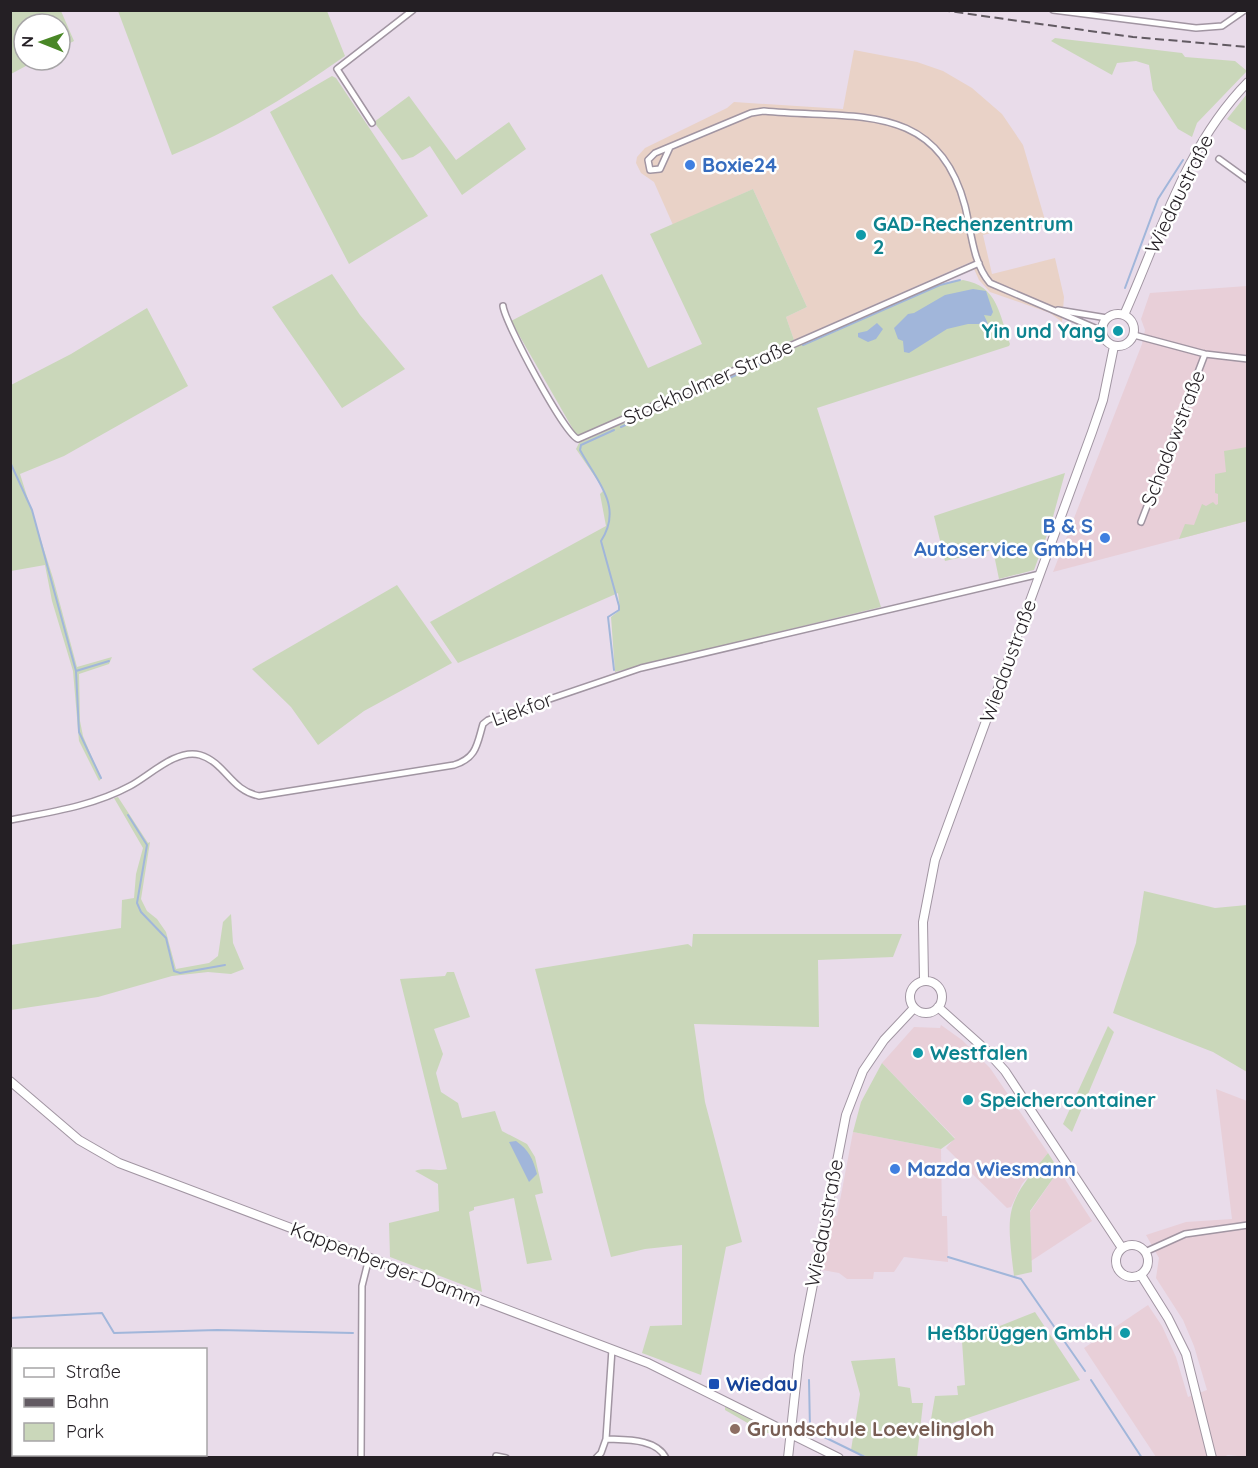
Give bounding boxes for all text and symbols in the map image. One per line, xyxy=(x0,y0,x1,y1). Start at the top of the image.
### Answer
north arrow xyxy=(12,12,72,72)
text: N xyxy=(17,36,37,48)
street label: Wiedaustraße xyxy=(1139,130,1218,257)
place label: Boxie24 xyxy=(702,152,777,177)
marker: Boxie24 xyxy=(683,158,697,172)
place label: GAD-Rechenzentrum 2 xyxy=(873,211,1073,259)
marker: GAD-Rechenzentrum 2 xyxy=(854,228,868,242)
place label: Yin und Yang xyxy=(982,318,1106,343)
marker: Yin und Yang xyxy=(1111,324,1125,338)
street label: Stockholmer Straße xyxy=(619,333,796,430)
street label: Schadowstraße xyxy=(1135,366,1210,509)
place label: B & S Autoservice GmbH xyxy=(914,513,1093,561)
marker: B & S Autoservice GmbH xyxy=(1098,531,1112,545)
street label: Wiedaustraße xyxy=(974,596,1041,726)
street label: Liekfor xyxy=(488,686,556,731)
place label: Westfalen xyxy=(930,1040,1028,1065)
marker: Westfalen xyxy=(911,1046,925,1060)
place label: Speichercontainer xyxy=(980,1087,1156,1112)
marker: Speichercontainer xyxy=(961,1093,975,1107)
place label: Mazda Wiesmann xyxy=(907,1156,1076,1181)
street label: Wiedaustraße xyxy=(799,1157,848,1289)
marker: Mazda Wiesmann xyxy=(888,1162,902,1176)
street label: Kappenberger Damm xyxy=(287,1215,485,1312)
place label: Heßbrüggen GmbH xyxy=(927,1320,1113,1345)
marker: Heßbrüggen GmbH xyxy=(1118,1326,1132,1340)
legend xyxy=(12,1348,207,1456)
text: Straße xyxy=(66,1360,121,1383)
place label: Wiedau xyxy=(726,1371,798,1396)
marker: Wiedau xyxy=(707,1377,721,1391)
text: Bahn xyxy=(66,1390,109,1413)
place label: Grundschule Loevelingloh xyxy=(747,1416,994,1441)
text: Park xyxy=(66,1420,104,1443)
marker: Grundschule Loevelingloh xyxy=(728,1422,742,1436)

